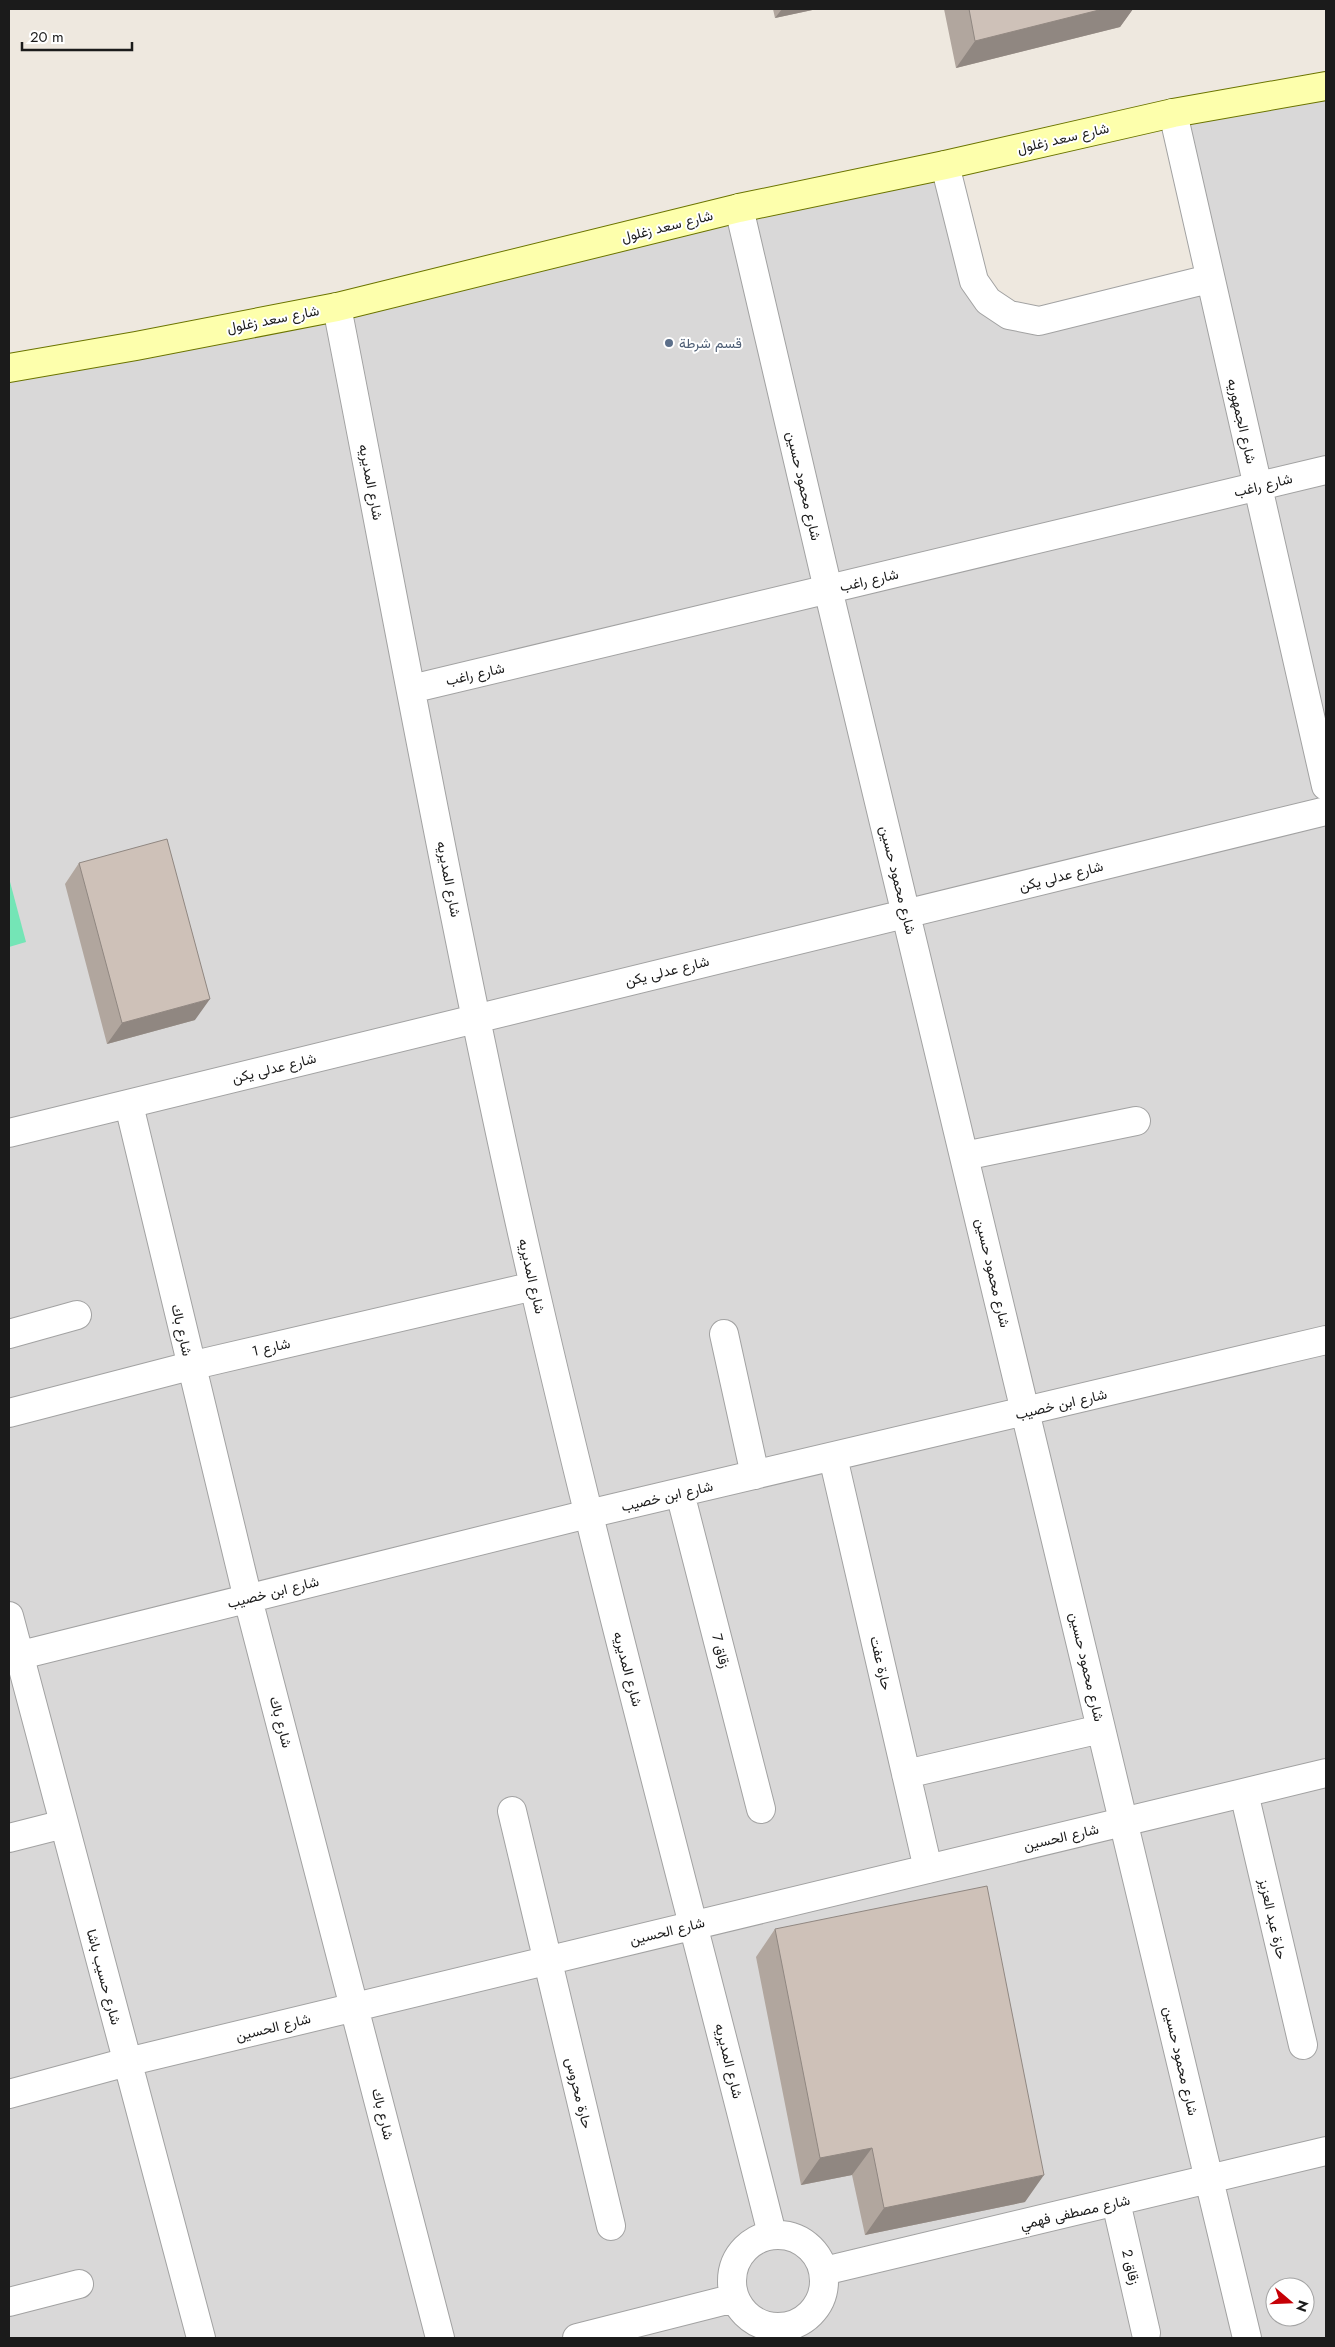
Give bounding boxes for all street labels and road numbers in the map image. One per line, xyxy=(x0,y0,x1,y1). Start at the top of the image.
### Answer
street label: شارع سعد زغلول xyxy=(1015,118,1111,159)
street label: شارع سعد زغلول xyxy=(619,205,715,248)
street label: شارع سعد زغلول xyxy=(225,300,321,339)
street label: شارع الجمهوريه xyxy=(1222,376,1262,466)
street label: شارع محمود حسين xyxy=(781,429,826,543)
street label: شارع المديريه xyxy=(353,442,388,522)
street label: شارع راغب xyxy=(1232,468,1295,503)
street label: شارع راغب xyxy=(838,564,901,597)
street label: شارع راغب xyxy=(444,658,507,691)
street label: شارع محمود حسين xyxy=(874,824,921,937)
street label: شارع المديريه xyxy=(431,839,466,919)
street label: شارع عدلى يكن xyxy=(1017,856,1105,897)
street label: شارع عدلى يكن xyxy=(623,951,711,992)
street label: شارع عدلى يكن xyxy=(230,1048,318,1089)
street label: شارع محمود حسين xyxy=(970,1216,1015,1330)
street label: شارع المديريه xyxy=(513,1236,550,1316)
street label: شارع باك xyxy=(165,1302,198,1358)
street label: شارع 1 xyxy=(250,1333,292,1362)
street label: شارع ابن خصيب xyxy=(1013,1384,1109,1425)
street label: شارع ابن خصيب xyxy=(619,1476,715,1517)
street label: شارع ابن خصيب xyxy=(225,1571,321,1614)
street label: شارع محمود حسين xyxy=(1064,1610,1109,1724)
street label: شارع المديريه xyxy=(607,1629,648,1709)
street label: زقاق 7 xyxy=(707,1632,735,1671)
street label: حارة عفت xyxy=(865,1634,897,1692)
street label: شارع باك xyxy=(264,1694,297,1750)
street label: شارع الحسين xyxy=(1021,1819,1101,1856)
street label: حارة عبد العزيز xyxy=(1254,1876,1292,1961)
street label: شارع الحسين xyxy=(627,1912,707,1951)
street label: شارع حسيب باشا xyxy=(81,1927,126,2027)
street label: شارع محمود حسين xyxy=(1158,2004,1203,2118)
street label: شارع الحسين xyxy=(233,2008,313,2047)
street label: شارع المديريه xyxy=(709,2021,748,2101)
street label: حارة محروس xyxy=(561,2055,597,2131)
street label: شارع باك xyxy=(366,2086,399,2142)
street label: شارع مصطفى فهمي xyxy=(1018,2190,1132,2236)
street label: زقاق 2 xyxy=(1117,2247,1145,2287)

